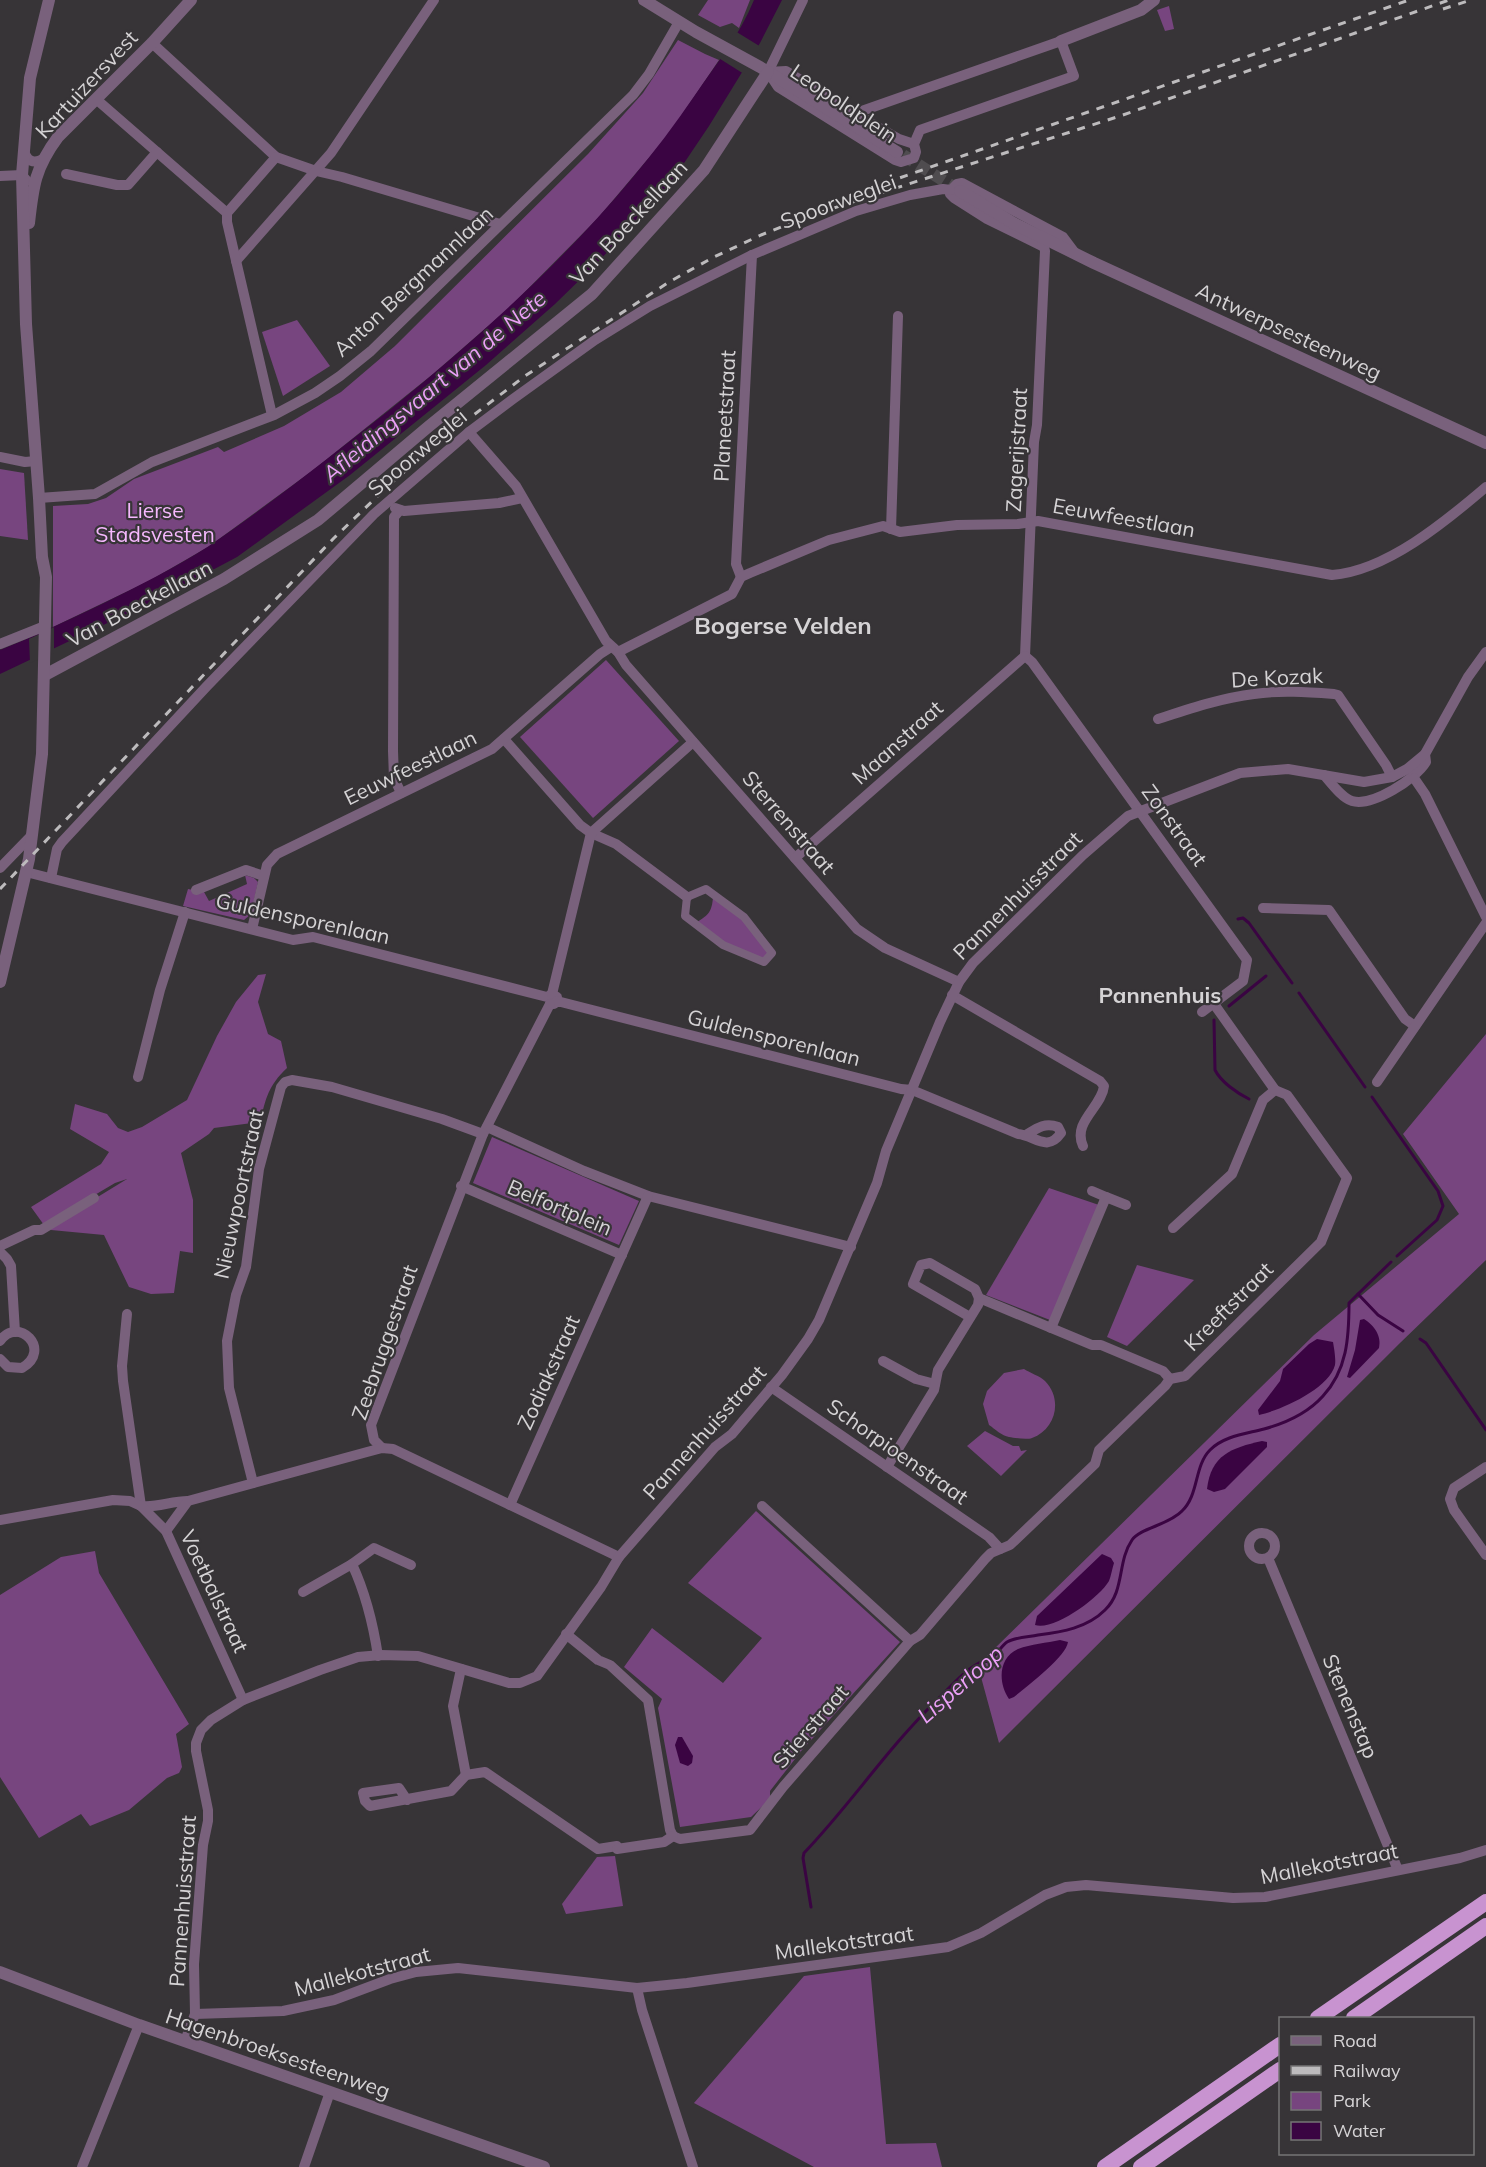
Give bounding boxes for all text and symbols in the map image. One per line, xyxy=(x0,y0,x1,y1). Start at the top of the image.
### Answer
street label: Kartuizersvest xyxy=(29,24,143,144)
street label: Leopoldplein xyxy=(786,58,902,148)
street label: Van Boeckellaan xyxy=(563,154,693,290)
street label: Spoorweglei xyxy=(776,168,900,234)
street label: Anton Bergmannlaan xyxy=(328,200,498,362)
street label: Antwerpsesteenweg xyxy=(1192,277,1386,385)
water label: Afleidingsvaart van de Nete xyxy=(316,284,551,488)
street label: Planeetstraat xyxy=(708,350,740,482)
street label: Zagerijstraat xyxy=(1000,387,1032,513)
street label: Spoorweglei xyxy=(362,403,472,501)
street label: Eeuwfeestlaan xyxy=(1051,492,1197,542)
park label: Lierse Stadsvesten xyxy=(95,497,215,547)
street label: Van Boeckellaan xyxy=(62,554,216,652)
district label: Bogerse Velden xyxy=(694,610,872,640)
street label: De Kozak xyxy=(1231,662,1324,692)
street label: Maanstraat xyxy=(846,694,948,790)
street label: Eeuwfeestlaan xyxy=(340,724,480,810)
street label: Sterrenstraat xyxy=(737,765,841,879)
street label: Zonstraat xyxy=(1137,779,1213,871)
street label: Pannenhuisstraat xyxy=(947,825,1087,965)
street label: Guldensporenlaan xyxy=(213,887,393,949)
district label: Pannenhuis xyxy=(1099,981,1221,1009)
street label: Guldensporenlaan xyxy=(685,1003,863,1071)
street label: Nieuwpoortstraat xyxy=(207,1107,269,1281)
street label: Belfortplein xyxy=(504,1173,616,1241)
street label: Kreeftstraat xyxy=(1178,1256,1278,1356)
street label: Zeebruggestraat xyxy=(345,1261,423,1423)
street label: Zodiakstraat xyxy=(511,1311,585,1433)
street label: Pannenhuisstraat xyxy=(637,1360,771,1504)
street label: Schorpioenstraat xyxy=(822,1393,974,1509)
street label: Voetbalstraat xyxy=(175,1526,255,1656)
water label: Lisperloop xyxy=(911,1639,1009,1729)
street label: Stenenstap xyxy=(1317,1650,1385,1762)
street label: Stierstraat xyxy=(767,1679,853,1773)
street label: Pannenhuisstraat xyxy=(163,1814,201,1988)
street label: Mallekotstraat xyxy=(1258,1837,1400,1889)
street label: Mallekotstraat xyxy=(773,1919,915,1965)
street label: Mallekotstraat xyxy=(291,1940,433,2002)
street label: Hagenbroeksesteenweg xyxy=(162,2002,394,2104)
legend xyxy=(1279,2017,1474,2155)
text: Road xyxy=(1333,2029,1377,2052)
text: Railway xyxy=(1333,2059,1401,2082)
text: Park xyxy=(1333,2089,1372,2112)
text: Water xyxy=(1333,2119,1386,2142)

